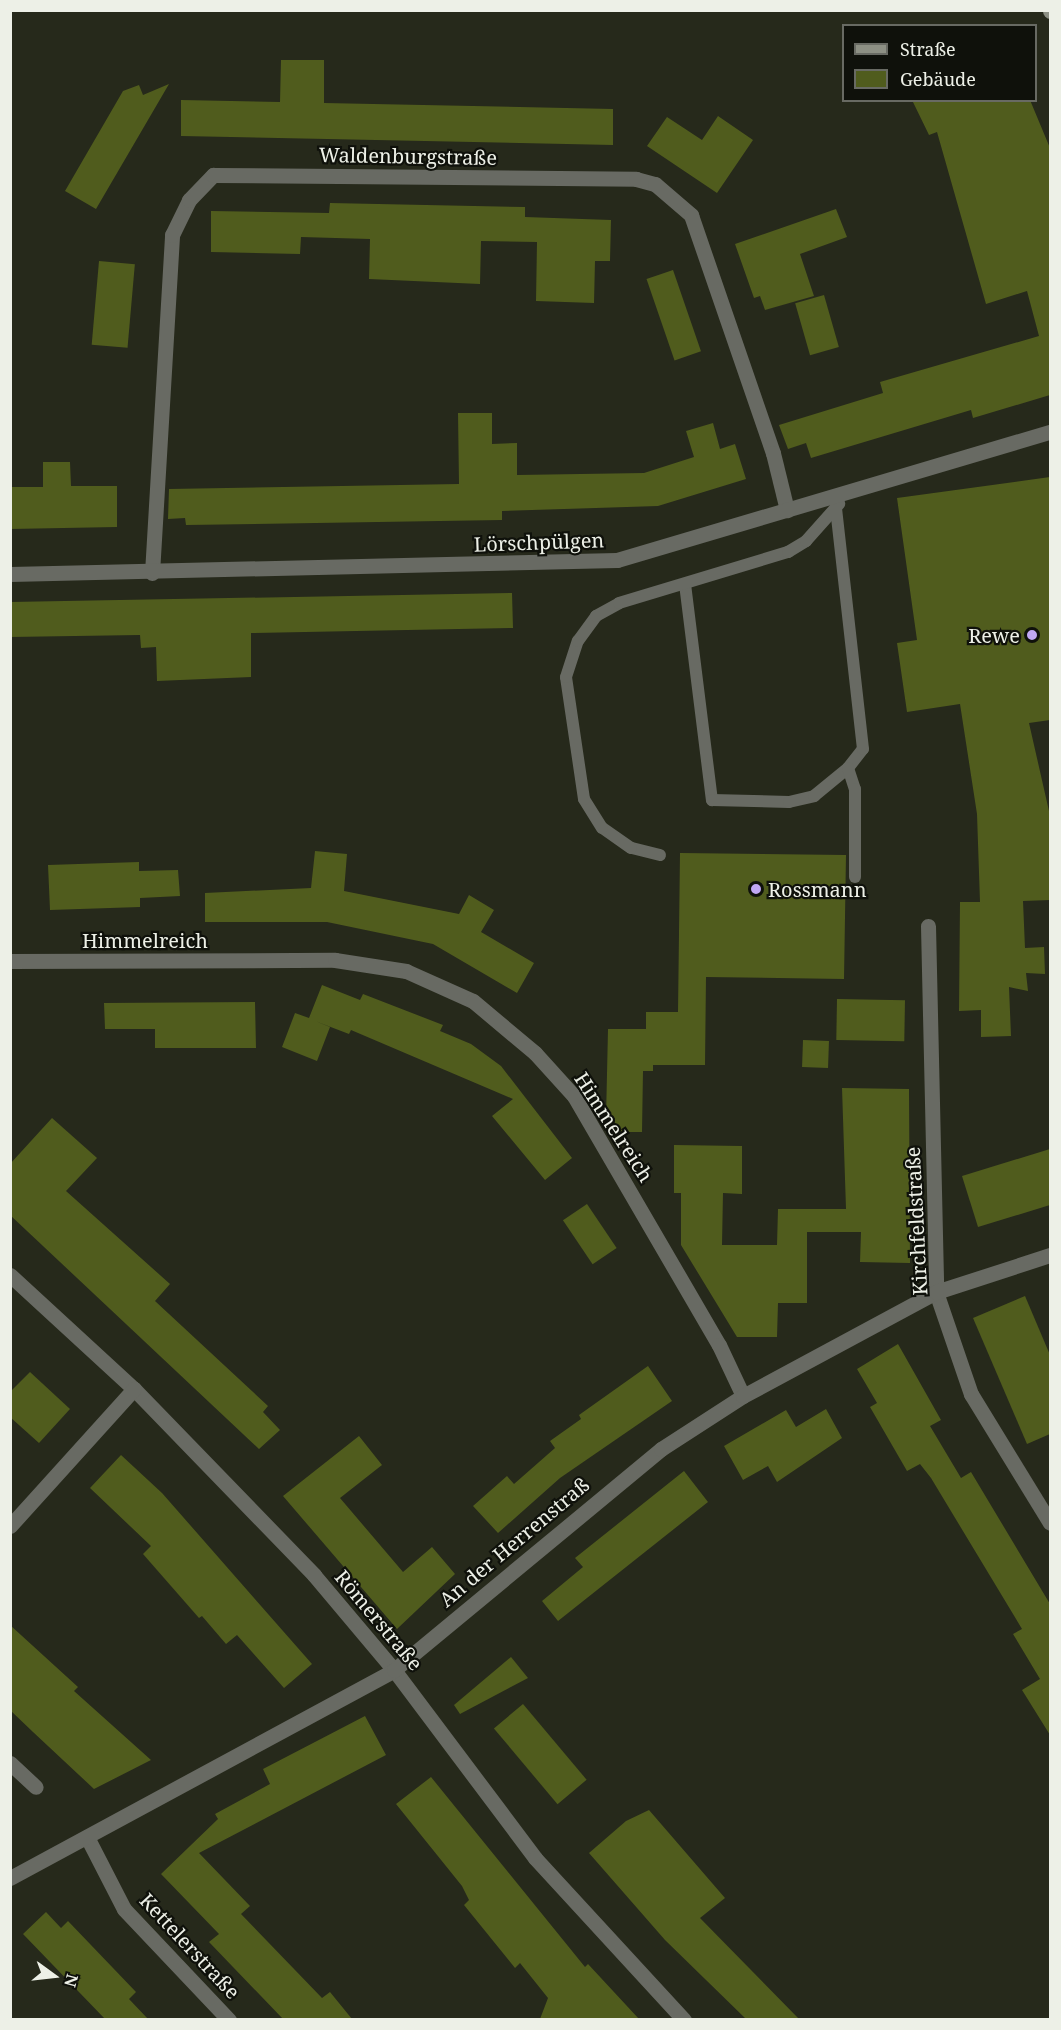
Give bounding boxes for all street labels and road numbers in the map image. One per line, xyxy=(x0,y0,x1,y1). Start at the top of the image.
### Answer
street label: Waldenburgstraße xyxy=(319,142,497,170)
street label: Lörschpülgen xyxy=(473,528,605,556)
street label: Himmelreich xyxy=(82,928,208,952)
street label: Himmelreich xyxy=(570,1068,658,1186)
street label: Kirchfeldstraße xyxy=(900,1146,932,1296)
street label: An der Herrenstraß xyxy=(434,1472,594,1612)
street label: Römerstraße xyxy=(330,1565,428,1675)
street label: Kettelerstraße xyxy=(135,1888,245,2004)

